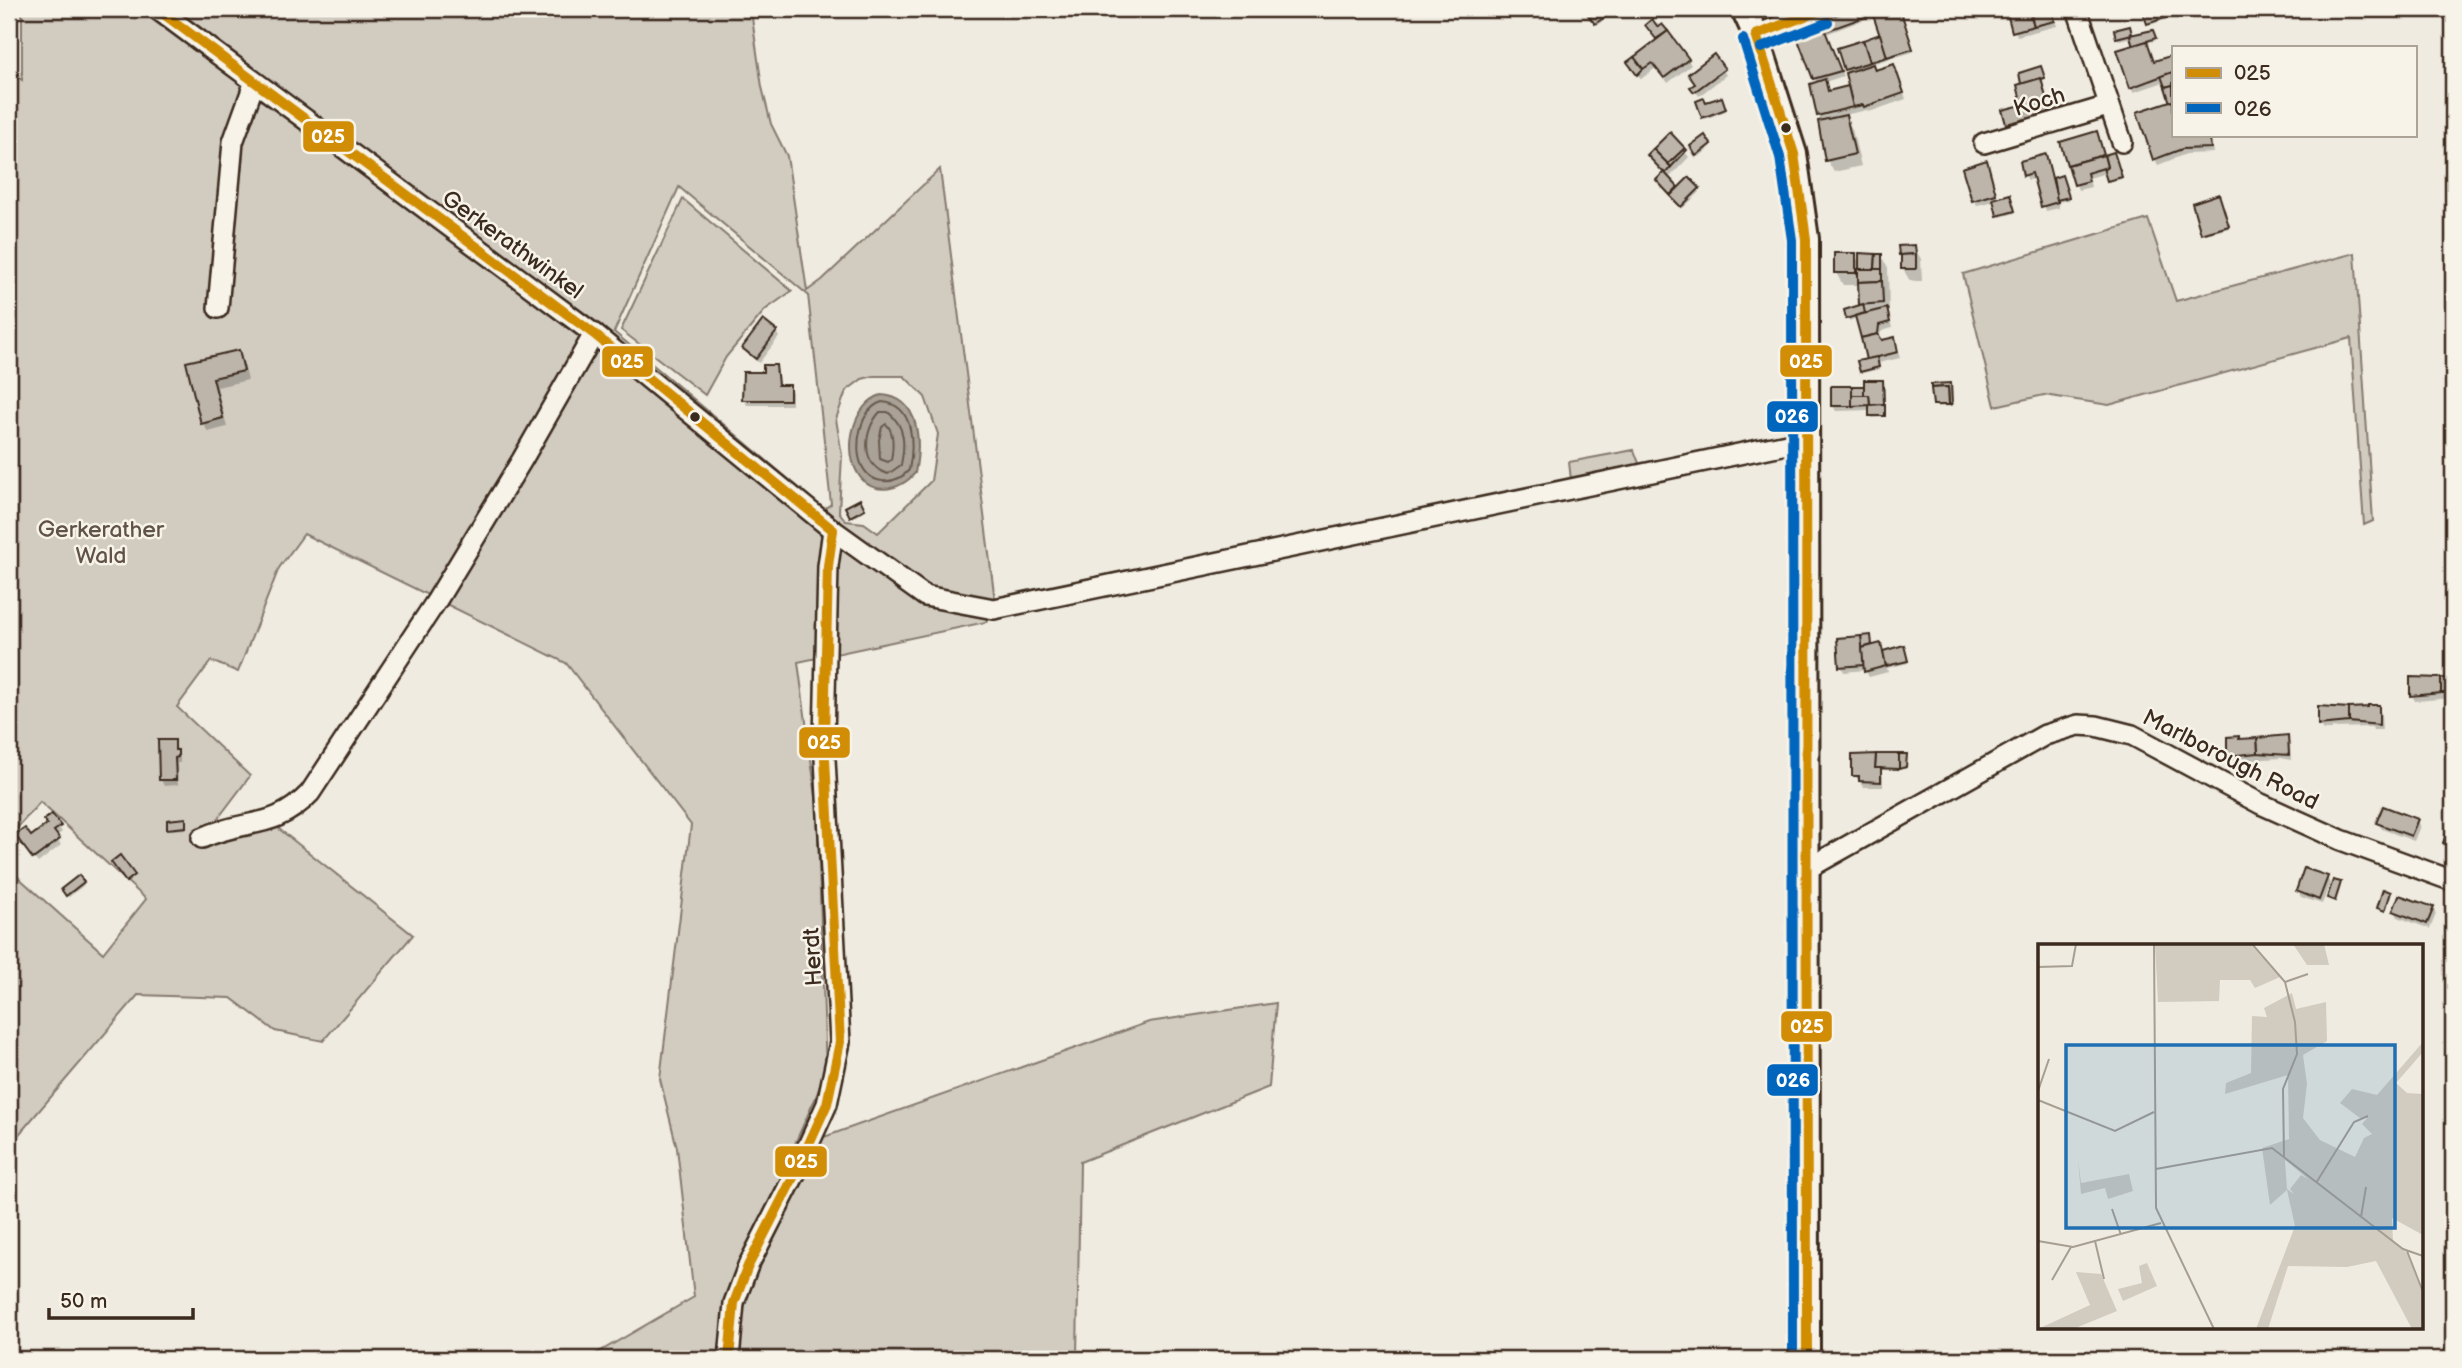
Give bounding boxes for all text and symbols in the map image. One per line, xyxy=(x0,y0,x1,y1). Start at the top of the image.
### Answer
legend xyxy=(2172,46,2416,136)
text: 025 xyxy=(2234,61,2271,86)
street label: Koch xyxy=(2010,81,2069,123)
text: 026 xyxy=(2234,97,2272,122)
line badge: 025 xyxy=(302,120,355,153)
unlabelled marker xyxy=(1779,121,1793,135)
text: 025 xyxy=(311,126,345,149)
street label: Gerkerathwinkel xyxy=(436,184,588,305)
line badge: 025 xyxy=(1779,344,1833,378)
line badge: 025 xyxy=(601,345,654,378)
text: 025 xyxy=(610,351,644,374)
text: 025 xyxy=(1789,351,1823,374)
line badge: 026 xyxy=(1766,400,1819,433)
text: 026 xyxy=(1775,406,1809,429)
unlabelled marker xyxy=(688,410,702,424)
park label: Gerkerather Wald xyxy=(38,516,165,570)
street label: Marlborough Road xyxy=(2138,703,2323,816)
line badge: 025 xyxy=(798,726,851,759)
text: 025 xyxy=(807,732,841,755)
street label: Herdt xyxy=(797,927,829,987)
inset map xyxy=(2038,944,2424,1330)
line badge: 025 xyxy=(1780,1010,1833,1043)
text: 025 xyxy=(1790,1016,1824,1039)
line badge: 026 xyxy=(1766,1063,1819,1097)
text: 026 xyxy=(1776,1070,1810,1093)
line badge: 025 xyxy=(774,1145,828,1178)
text: 025 xyxy=(784,1151,818,1174)
scale bar xyxy=(49,1277,192,1321)
text: 50 m xyxy=(60,1289,107,1314)

